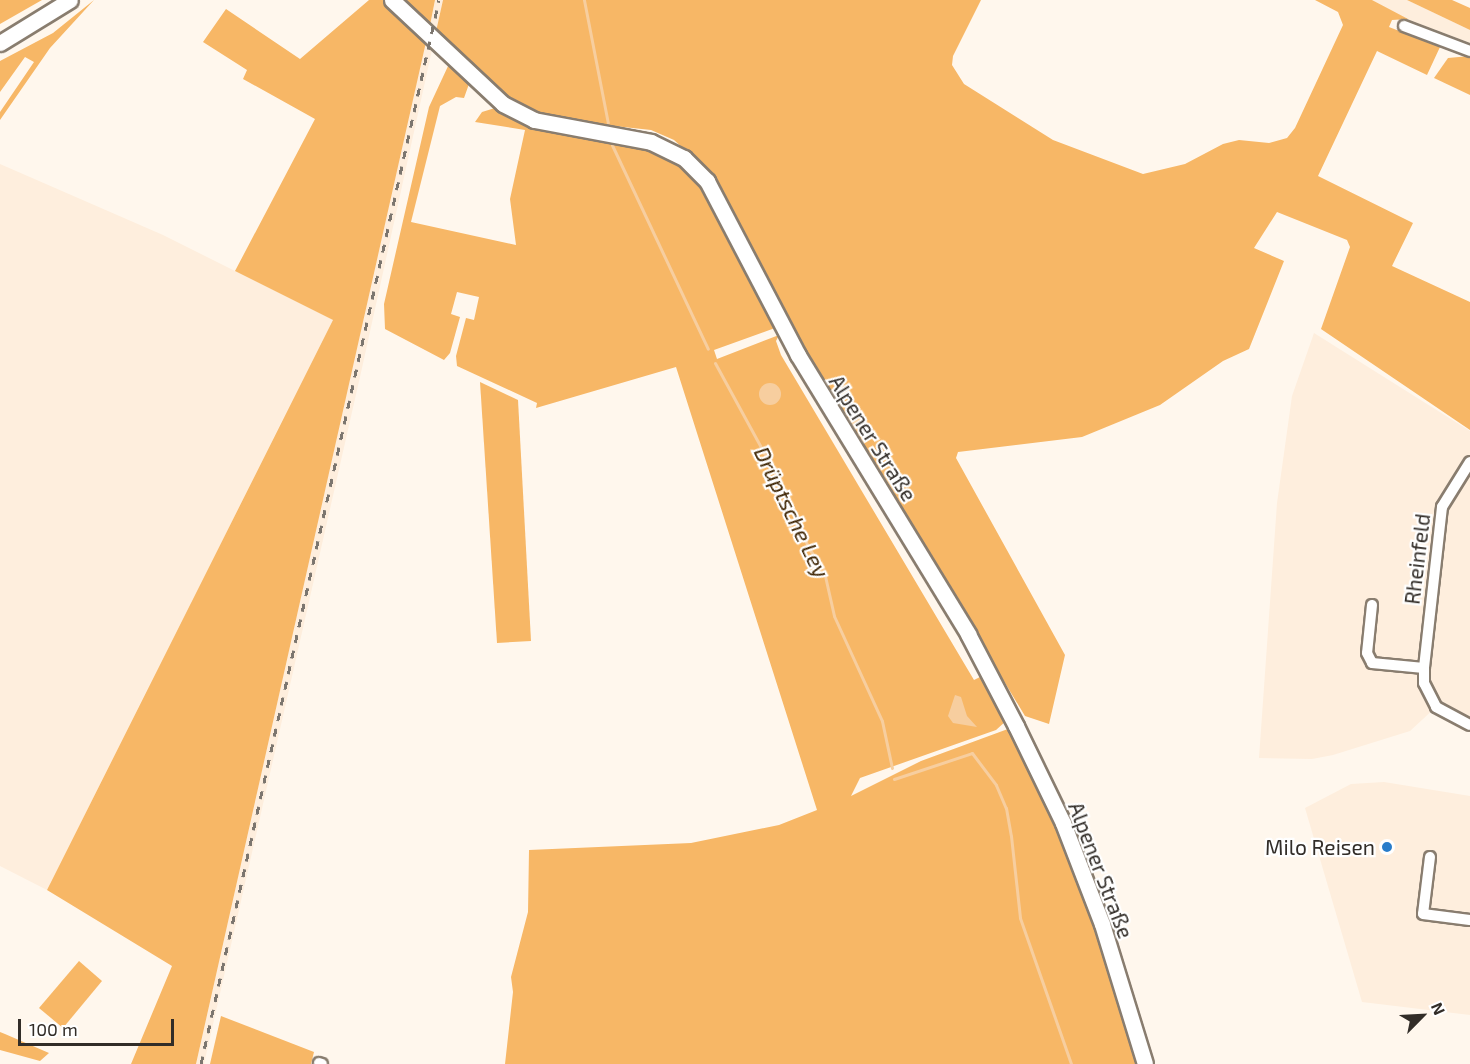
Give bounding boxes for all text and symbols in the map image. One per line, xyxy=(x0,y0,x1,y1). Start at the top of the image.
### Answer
street label: Alpener Straße xyxy=(824,370,922,506)
water label: Drüptsche Ley xyxy=(749,442,835,582)
street label: Rheinfeld xyxy=(1399,512,1435,606)
street label: Alpener Straße xyxy=(1063,798,1139,942)
place label: Milo Reisen xyxy=(1265,834,1375,860)
marker: Milo Reisen xyxy=(1380,840,1394,854)
north arrow xyxy=(1392,986,1452,1046)
text: N xyxy=(1428,999,1450,1018)
scale bar xyxy=(21,1007,177,1045)
text: 100 m xyxy=(29,1018,78,1040)

